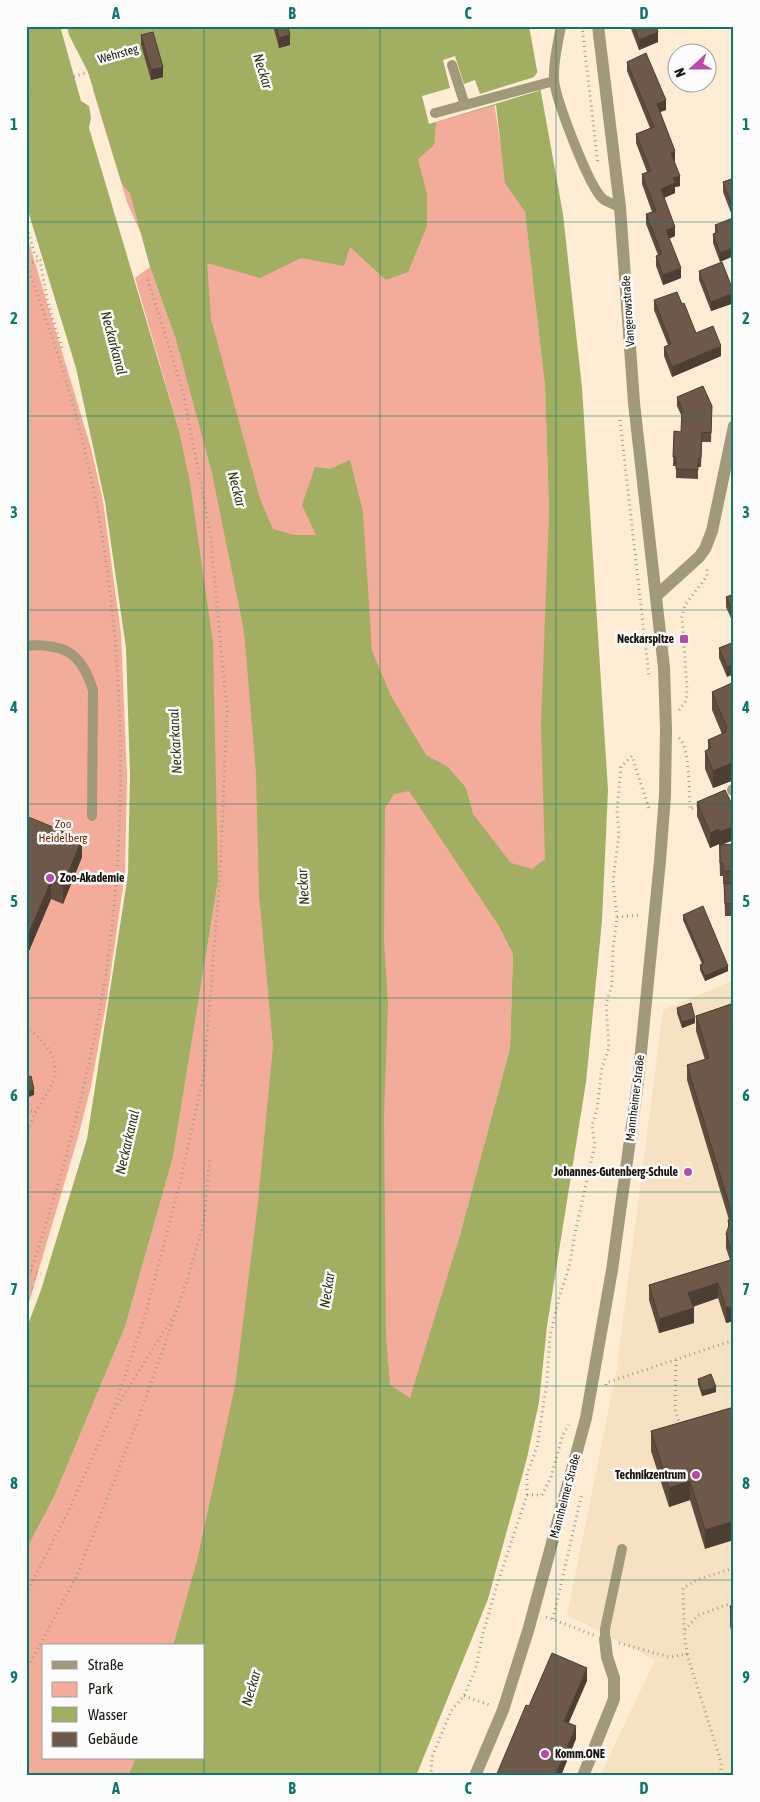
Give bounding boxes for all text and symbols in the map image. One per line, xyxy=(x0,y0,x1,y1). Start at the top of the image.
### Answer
text: A xyxy=(111,4,120,22)
text: B xyxy=(288,4,296,22)
text: C xyxy=(464,4,472,22)
text: D xyxy=(640,4,649,22)
street label: Wehrsteg xyxy=(96,41,141,66)
north arrow xyxy=(668,42,718,92)
water label: Neckar xyxy=(250,51,276,91)
text: N xyxy=(671,66,689,79)
text: 1 xyxy=(10,115,18,133)
text: 1 xyxy=(742,115,750,133)
street label: Vangerowstraße xyxy=(619,275,637,347)
text: 2 xyxy=(10,309,18,327)
water label: Neckarkanal xyxy=(98,309,130,377)
text: 2 xyxy=(742,309,750,327)
water label: Neckar xyxy=(225,470,250,509)
text: 3 xyxy=(10,503,18,521)
text: 3 xyxy=(742,503,750,521)
place label: Neckarspitze xyxy=(617,632,675,646)
marker: Neckarspitze xyxy=(678,633,690,645)
text: 4 xyxy=(9,698,18,716)
text: 4 xyxy=(741,698,750,716)
water label: Neckarkanal xyxy=(165,708,185,774)
park label: Zoo Heidelberg xyxy=(39,817,88,845)
water label: Neckar xyxy=(294,868,312,906)
place label: Zoo-Akademie xyxy=(60,871,125,885)
marker: Zoo-Akademie xyxy=(44,872,56,884)
text: 5 xyxy=(10,892,18,910)
text: 5 xyxy=(742,892,750,910)
street label: Mannheimer Straße xyxy=(623,1054,647,1142)
text: 6 xyxy=(10,1086,18,1104)
text: 6 xyxy=(742,1086,750,1104)
water label: Neckarkanal xyxy=(112,1108,142,1176)
place label: Johannes-Gutenberg-Schule xyxy=(553,1165,679,1179)
marker: Johannes-Gutenberg-Schule xyxy=(682,1166,694,1178)
water label: Neckar xyxy=(316,1270,338,1309)
text: 7 xyxy=(10,1280,18,1298)
text: 7 xyxy=(742,1280,750,1298)
street label: Mannheimer Straße xyxy=(547,1452,583,1540)
place label: Technikzentrum xyxy=(615,1468,686,1482)
marker: Technikzentrum xyxy=(690,1469,702,1481)
text: 8 xyxy=(10,1474,18,1492)
text: 8 xyxy=(742,1474,750,1492)
legend xyxy=(42,1644,205,1760)
text: Straße xyxy=(88,1656,124,1673)
text: 9 xyxy=(10,1668,18,1686)
water label: Neckar xyxy=(238,1668,264,1708)
text: 9 xyxy=(742,1668,750,1686)
text: Park xyxy=(88,1680,113,1697)
text: Wasser xyxy=(88,1706,128,1723)
text: Gebäude xyxy=(88,1730,138,1747)
place label: Komm.ONE xyxy=(555,1747,605,1761)
marker: Komm.ONE xyxy=(539,1748,551,1760)
text: A xyxy=(111,1779,120,1797)
text: B xyxy=(288,1779,296,1797)
text: C xyxy=(464,1779,472,1797)
text: D xyxy=(640,1779,649,1797)

